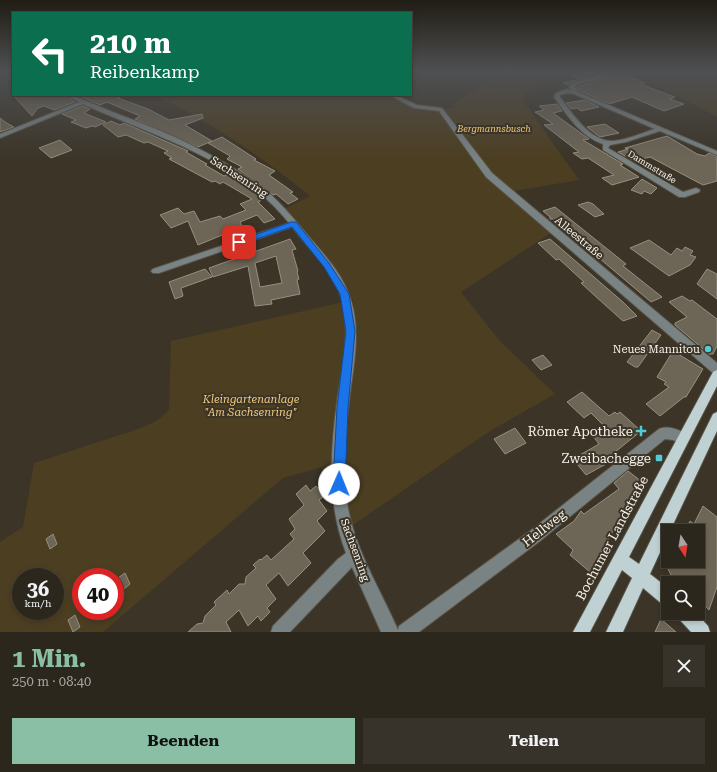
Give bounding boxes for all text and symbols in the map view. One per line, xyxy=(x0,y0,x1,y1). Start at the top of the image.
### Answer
text: 210 m xyxy=(90,27,171,60)
icon: left xyxy=(24,28,76,80)
text: Reibenkamp xyxy=(90,61,199,82)
park label: Bergmannsbusch xyxy=(456,124,531,134)
street label: Dammstraße xyxy=(626,149,678,185)
street label: Sachsenring xyxy=(208,154,271,201)
street label: Alleestraße xyxy=(552,214,606,262)
pin xyxy=(222,225,256,259)
icon: arrive xyxy=(228,231,250,253)
place label: Neues Mannitou xyxy=(613,343,700,356)
marker: Neues Mannitou xyxy=(703,344,713,354)
park label: Kleingartenanlage "Am Sachsenring" xyxy=(202,393,300,419)
place label: Römer Apotheke xyxy=(528,424,633,439)
marker: Römer Apotheke xyxy=(636,426,646,436)
place label: Zweibachegge xyxy=(562,451,651,466)
marker: Zweibachegge xyxy=(654,453,664,463)
position arrow xyxy=(318,463,360,505)
street label: Bochumer Landstraße xyxy=(573,473,651,603)
street label: Hellweg xyxy=(519,506,569,550)
street label: Sachsenring xyxy=(338,517,373,584)
north arrow xyxy=(661,524,705,568)
map controls xyxy=(661,524,705,620)
speed limit sign: 40 xyxy=(72,568,124,620)
button: search xyxy=(661,576,705,620)
text: 36 xyxy=(27,577,49,601)
text: km/h xyxy=(25,598,51,609)
text: 1 Min. xyxy=(12,645,86,673)
button: close xyxy=(663,645,705,687)
text: 250 m · 08:40 xyxy=(12,674,91,689)
button: Beenden xyxy=(12,718,355,764)
button: Teilen xyxy=(363,718,705,764)

